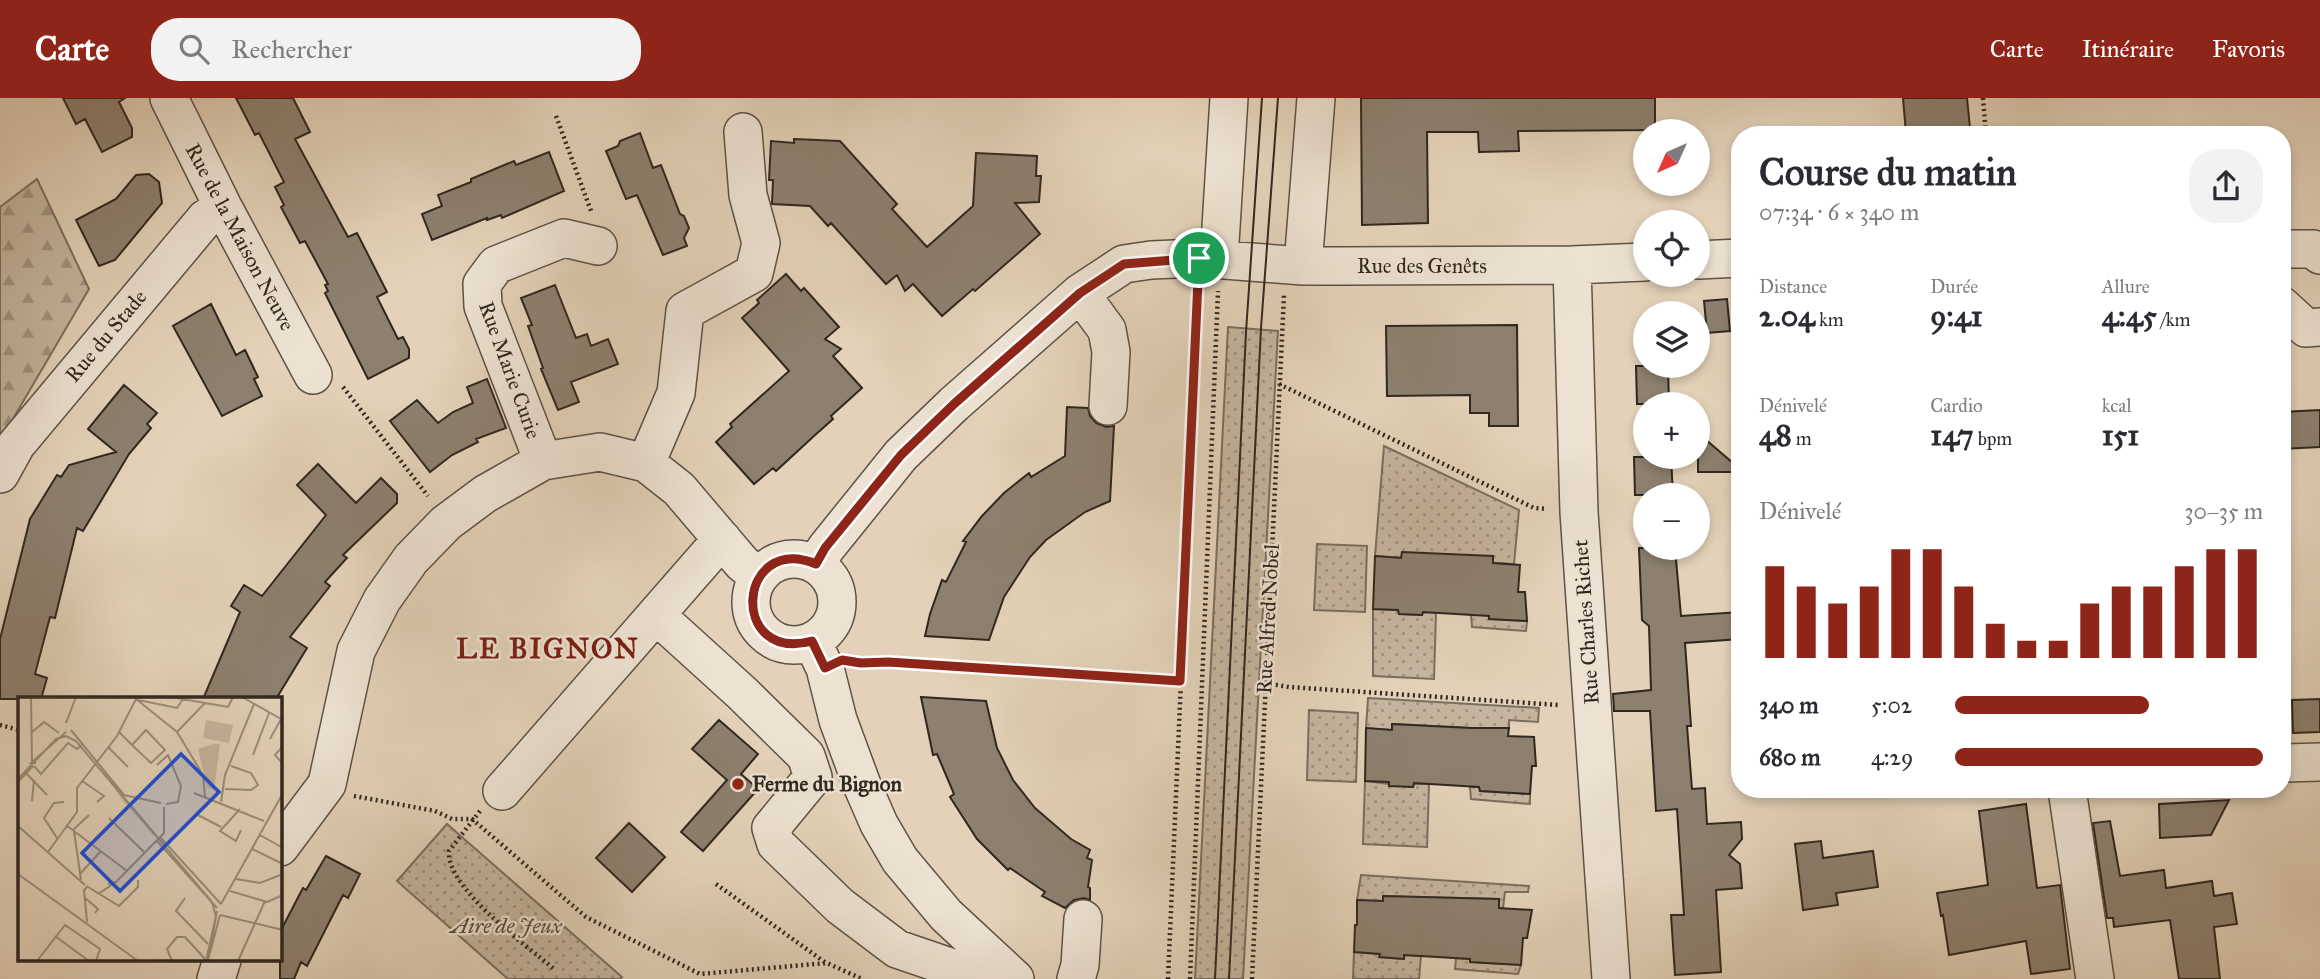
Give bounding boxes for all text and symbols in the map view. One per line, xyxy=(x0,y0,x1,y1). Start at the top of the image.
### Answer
search box xyxy=(151,18,641,81)
text: Carte xyxy=(35,29,109,69)
icon: search xyxy=(175,30,213,68)
text: Rechercher xyxy=(231,33,352,65)
text: Carte xyxy=(1990,34,2044,64)
text: Itinéraire xyxy=(2082,34,2174,64)
text: Favoris xyxy=(2212,34,2285,64)
north arrow xyxy=(1633,119,1710,196)
map controls xyxy=(1633,119,1710,560)
street label: Rue de la Maison Neuve xyxy=(180,139,301,335)
text: Course du matin xyxy=(1759,149,2017,195)
button: share xyxy=(2189,149,2263,223)
text: 07:34 · 6 × 340 m xyxy=(1759,198,1919,226)
button: locate xyxy=(1633,210,1710,287)
pin xyxy=(1169,228,1229,288)
icon: arrive xyxy=(1180,239,1218,277)
street label: Rue des Genêts xyxy=(1357,253,1487,279)
text: Distance xyxy=(1759,275,1827,298)
text: Durée xyxy=(1930,275,1978,298)
text: Allure xyxy=(2102,275,2150,298)
street label: Rue du Stade xyxy=(60,284,152,388)
street label: Rue Marie Curie xyxy=(473,298,547,442)
text: 2.04 xyxy=(1759,298,1815,334)
text: 9:41 xyxy=(1930,298,1983,334)
text: 4:45 xyxy=(2102,298,2157,334)
button: layers xyxy=(1633,301,1710,378)
text: km xyxy=(1815,308,1844,331)
text: /km xyxy=(2157,308,2191,331)
button: + xyxy=(1633,392,1710,469)
text: Dénivelé xyxy=(1759,394,1827,417)
text: Cardio xyxy=(1930,394,1983,417)
text: kcal xyxy=(2102,394,2132,417)
text: 48 xyxy=(1759,417,1792,453)
text: 147 xyxy=(1930,417,1974,453)
text: 151 xyxy=(2102,417,2139,453)
text: m xyxy=(1792,427,1812,450)
text: bpm xyxy=(1974,427,2012,450)
button: − xyxy=(1633,483,1710,560)
text: Dénivelé xyxy=(1759,497,1841,525)
text: 30–35 m xyxy=(2184,497,2263,525)
street label: Rue Charles Richet xyxy=(1567,538,1605,705)
street label: Rue Alfred Nobel xyxy=(1251,543,1285,695)
district label: LE BIGNON xyxy=(456,631,640,666)
text: 340 m xyxy=(1759,691,1819,719)
text: 5:02 xyxy=(1871,691,1912,719)
inset map xyxy=(18,697,282,962)
text: 680 m xyxy=(1759,743,1821,771)
text: 4:29 xyxy=(1871,743,1913,771)
place label: Ferme du Bignon xyxy=(752,771,902,797)
marker: Ferme du Bignon xyxy=(730,776,746,792)
park label: Aire de Jeux xyxy=(448,913,562,939)

